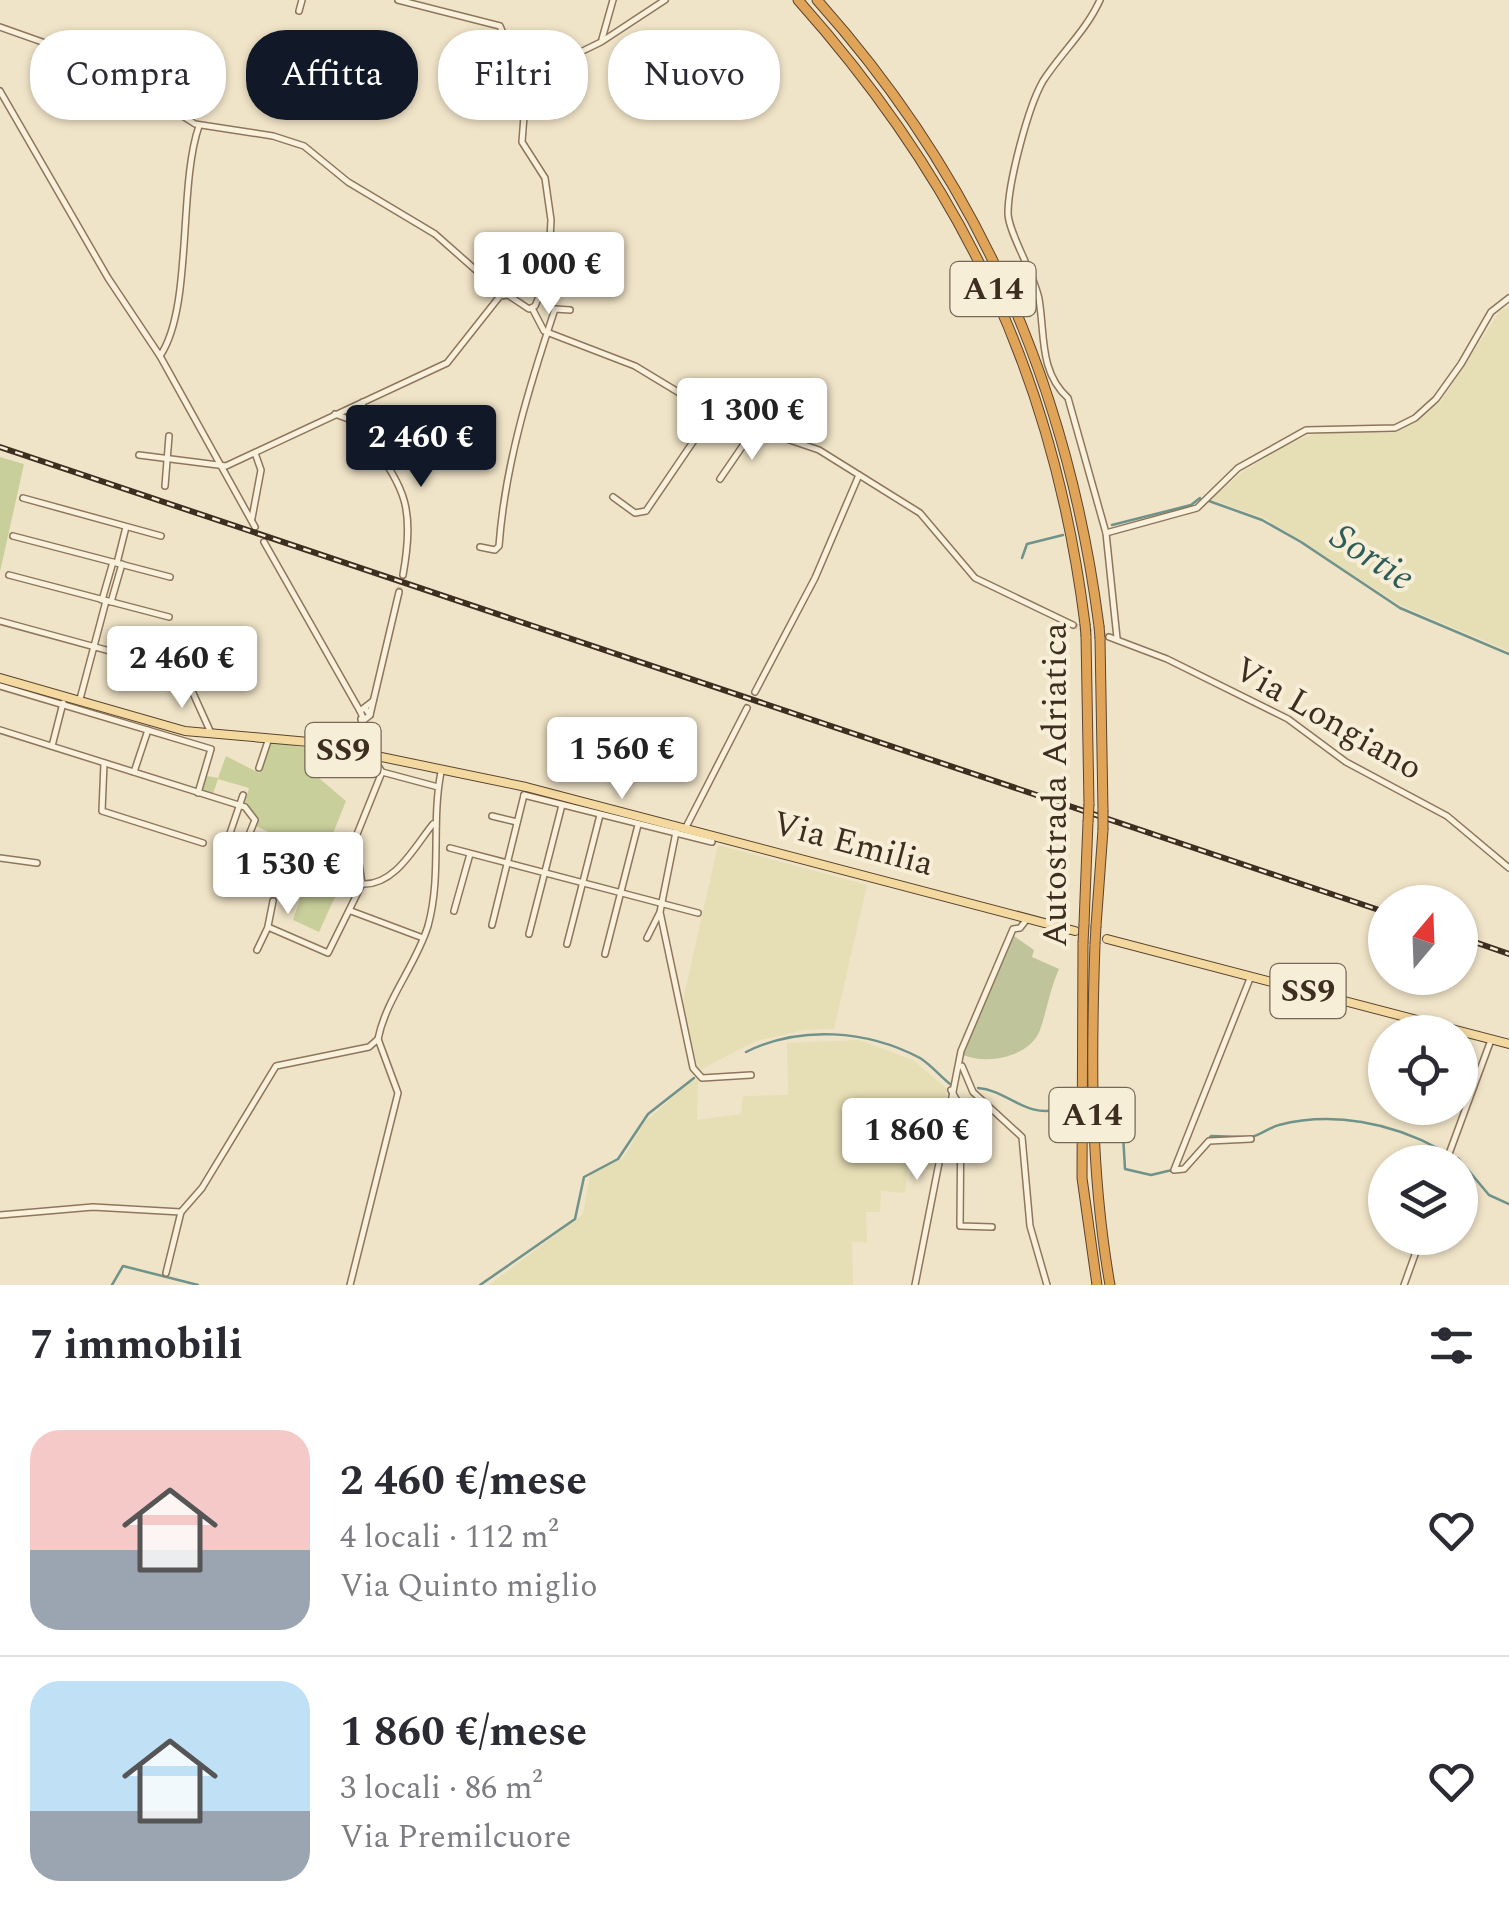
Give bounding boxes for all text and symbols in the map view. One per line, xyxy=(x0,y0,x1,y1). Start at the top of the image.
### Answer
chip: Compra xyxy=(30,30,226,120)
chip: Affitta xyxy=(246,30,418,120)
chip: Filtri xyxy=(438,30,588,120)
chip: Nuovo xyxy=(608,30,780,120)
pin: 1 000 € xyxy=(457,232,641,317)
text: 1 000 € xyxy=(496,240,602,289)
road number: A14 xyxy=(950,262,1036,316)
pin: 1 300 € xyxy=(660,378,844,463)
text: 1 300 € xyxy=(699,386,805,435)
pin: 2 460 € xyxy=(329,405,513,490)
text: 2 460 € xyxy=(368,413,474,462)
water label: Sortie xyxy=(1318,509,1426,607)
street label: Autostrada Adriatica xyxy=(1029,622,1082,948)
pin: 2 460 € xyxy=(90,626,274,711)
text: 2 460 € xyxy=(129,634,235,683)
street label: Via Longiano xyxy=(1224,643,1432,795)
pin: 1 560 € xyxy=(530,717,714,802)
road number: SS9 xyxy=(306,723,380,777)
text: 1 560 € xyxy=(569,725,675,774)
street label: Via Emilia xyxy=(767,797,939,891)
pin: 1 530 € xyxy=(196,832,380,917)
text: 1 530 € xyxy=(235,840,341,889)
north arrow xyxy=(1368,885,1478,995)
map controls xyxy=(1368,885,1478,1255)
road number: SS9 xyxy=(1270,964,1346,1018)
button: locate xyxy=(1368,1015,1478,1125)
road number: A14 xyxy=(1050,1088,1134,1142)
pin: 1 860 € xyxy=(825,1098,1009,1183)
text: 1 860 € xyxy=(864,1106,970,1155)
button: layers xyxy=(1368,1145,1478,1255)
text: 7 immobili xyxy=(30,1314,243,1377)
icon: filters xyxy=(1424,1318,1479,1373)
text: 2 460 €/mese xyxy=(340,1450,587,1513)
icon: home xyxy=(110,1470,230,1590)
icon: heart xyxy=(1424,1503,1479,1558)
text: 4 locali · 112 m² xyxy=(340,1513,559,1562)
text: Via Quinto miglio xyxy=(340,1562,598,1611)
text: 1 860 €/mese xyxy=(340,1701,587,1764)
icon: home xyxy=(110,1721,230,1841)
icon: heart xyxy=(1424,1754,1479,1809)
text: 3 locali · 86 m² xyxy=(340,1764,543,1813)
text: Via Premilcuore xyxy=(340,1813,571,1862)

